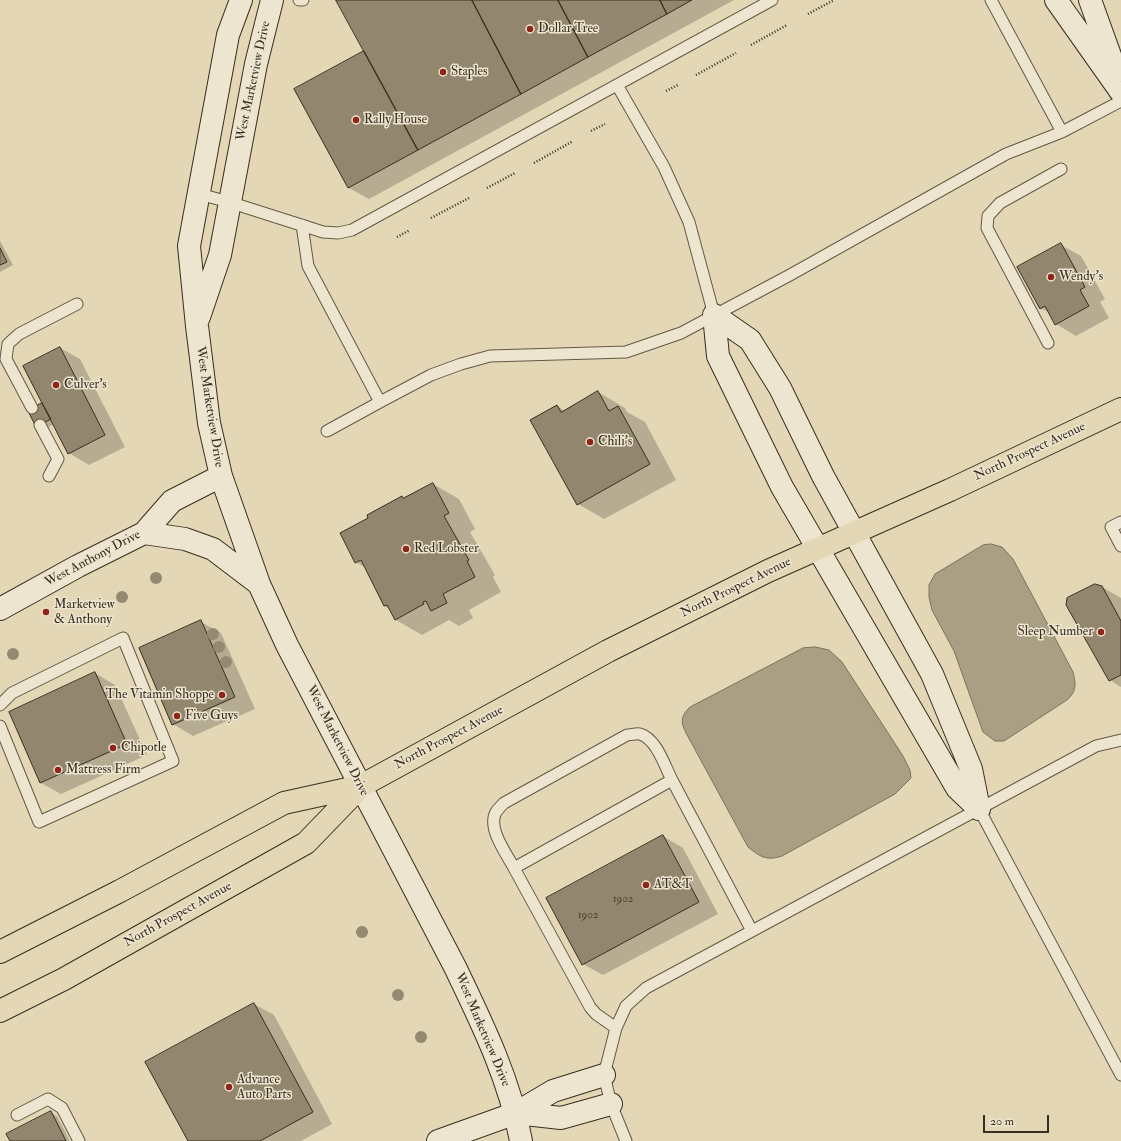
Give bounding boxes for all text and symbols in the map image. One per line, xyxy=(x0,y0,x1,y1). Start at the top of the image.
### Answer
street label: West Marketview Drive xyxy=(234,20,274,142)
place label: Dollar Tree xyxy=(538,21,598,37)
marker: Dollar Tree xyxy=(525,24,535,34)
place label: Staples xyxy=(451,64,487,80)
marker: Staples xyxy=(438,67,448,77)
place label: Rally House xyxy=(364,112,427,128)
marker: Rally House xyxy=(351,115,361,125)
place label: Wendy's xyxy=(1059,269,1103,285)
marker: Wendy's xyxy=(1046,272,1056,282)
street label: West Marketview Drive xyxy=(192,345,226,469)
place label: Culver's xyxy=(64,377,107,393)
marker: Culver's xyxy=(51,380,61,390)
street label: North Prospect Avenue xyxy=(972,419,1088,485)
place label: Chili's xyxy=(598,434,632,450)
marker: Chili's xyxy=(585,437,595,447)
street label: West Anthony Drive xyxy=(43,527,143,591)
place label: Red Lobster xyxy=(414,541,479,557)
marker: Red Lobster xyxy=(401,544,411,554)
street label: North Prospect Avenue xyxy=(678,554,794,622)
place label: Marketview & Anthony xyxy=(54,597,115,628)
marker: Marketview & Anthony xyxy=(41,607,51,617)
place label: Sleep Number xyxy=(1018,624,1093,640)
marker: Sleep Number xyxy=(1096,627,1106,637)
street label: West Marketview Drive xyxy=(302,683,372,799)
place label: The Vitamin Shoppe xyxy=(105,687,214,703)
marker: The Vitamin Shoppe xyxy=(217,690,227,700)
street label: North Prospect Avenue xyxy=(392,703,506,773)
place label: Five Guys xyxy=(185,708,238,724)
marker: Five Guys xyxy=(172,711,182,721)
place label: Chipotle xyxy=(121,740,167,756)
marker: Chipotle xyxy=(108,743,118,753)
place label: Mattress Firm xyxy=(66,762,141,778)
marker: Mattress Firm xyxy=(53,765,63,775)
place label: AT&T xyxy=(654,877,692,893)
street label: North Prospect Avenue xyxy=(121,879,235,951)
marker: AT&T xyxy=(641,880,651,890)
house number: 1902 xyxy=(613,893,633,907)
house number: 1902 xyxy=(578,909,598,923)
street label: West Marketview Drive xyxy=(451,971,513,1089)
place label: Advance Auto Parts xyxy=(237,1072,291,1103)
marker: Advance Auto Parts xyxy=(224,1082,234,1092)
scale bar xyxy=(985,1107,1051,1133)
text: 20 m xyxy=(990,1114,1014,1129)

